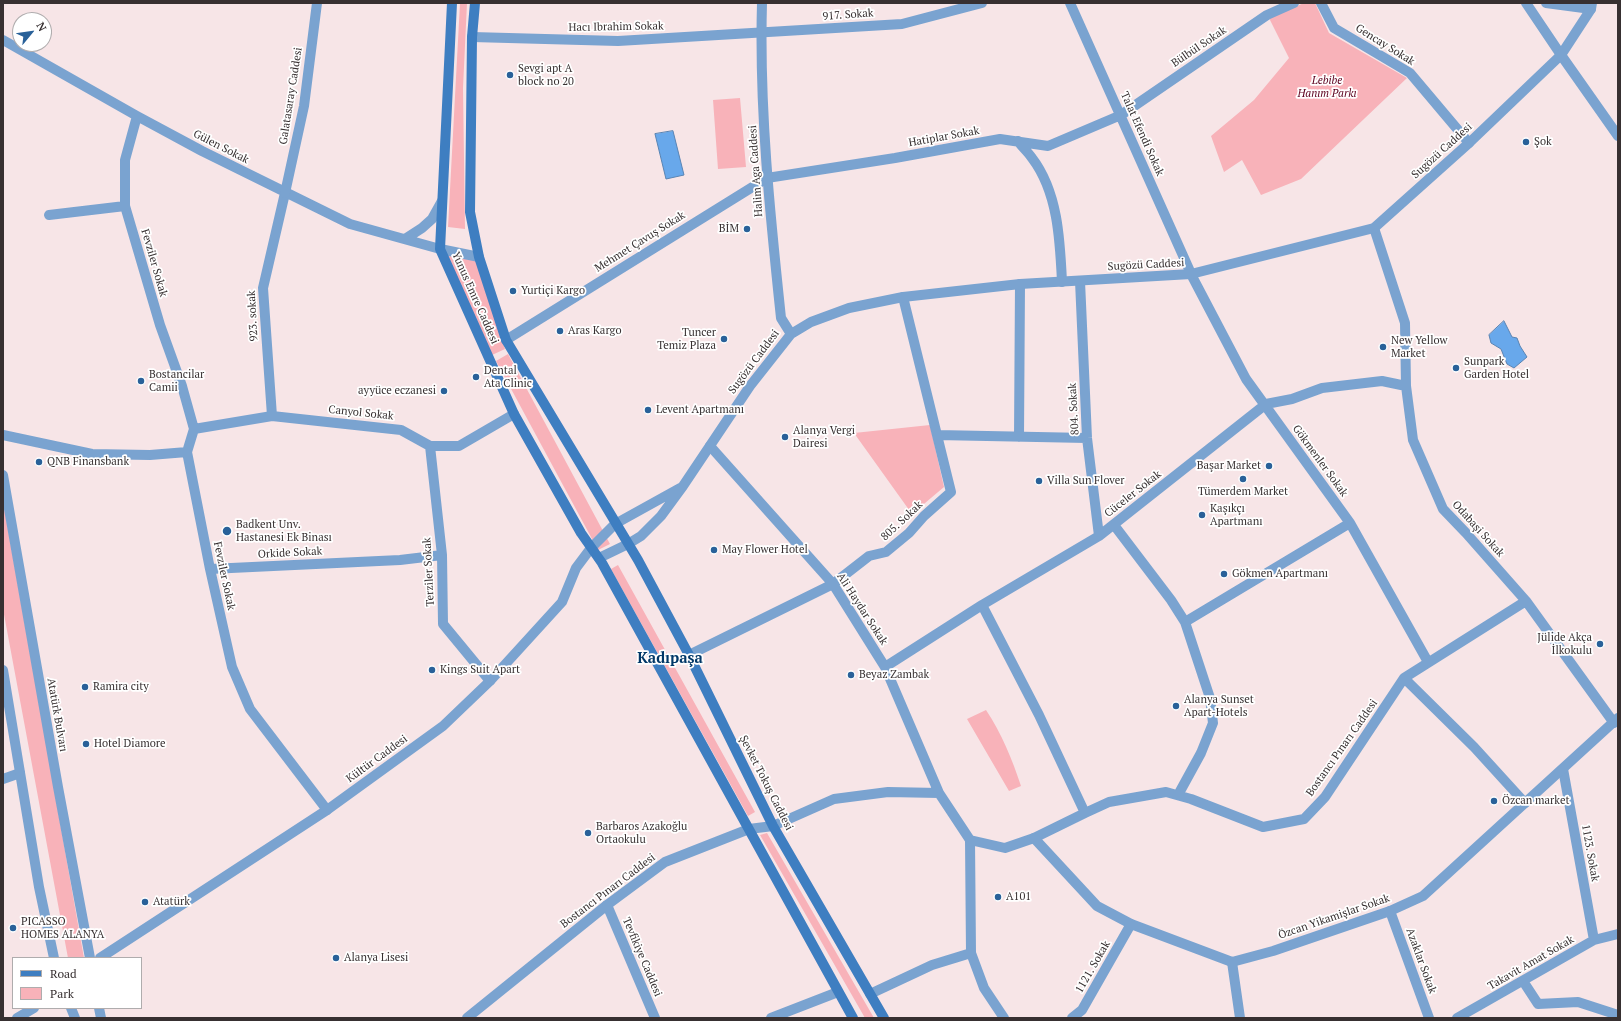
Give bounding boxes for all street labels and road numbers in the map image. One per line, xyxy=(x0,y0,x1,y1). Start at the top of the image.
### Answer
street label: 917. Sokak xyxy=(822,7,874,23)
street label: Hacı Ibrahim Sokak xyxy=(568,20,664,34)
street label: Gencay Sokak xyxy=(1353,22,1417,68)
street label: Bülbül Sokak xyxy=(1169,24,1229,70)
street label: Galatasaray Caddesi xyxy=(277,46,305,146)
street label: Talat Efendi Sokak xyxy=(1118,90,1166,178)
street label: Sugözü Caddesi xyxy=(1409,120,1475,182)
street label: Hatiplar Sokak xyxy=(907,124,981,150)
street label: Halim Aga Caddesi xyxy=(746,125,766,217)
street label: Gülen Sokak xyxy=(191,127,251,167)
street label: Mehmet Çavuş Sokak xyxy=(592,209,688,275)
street label: Fevziler Sokak xyxy=(138,228,170,298)
street label: Yunus Emre Caddesi xyxy=(449,250,501,346)
street label: Sugözü Caddesi xyxy=(1107,256,1185,274)
street label: 923. sokak xyxy=(245,290,261,342)
street label: Sugözü Caddesi xyxy=(726,327,782,397)
street label: 804. Sokak xyxy=(1066,383,1082,435)
street label: Canyol Sokak xyxy=(328,403,394,423)
street label: Gökmenler Sokak xyxy=(1290,423,1350,499)
street label: Cüceler Sokak xyxy=(1102,468,1164,520)
street label: 805. Sokak xyxy=(878,498,926,544)
street label: Odabaşi Sokak xyxy=(1449,498,1507,560)
street label: Terziler Sokak xyxy=(421,537,437,607)
street label: Fevziler Sokak xyxy=(210,540,238,612)
street label: Orkide Sokak xyxy=(257,545,323,561)
street label: Ali Haydar Sokak xyxy=(834,570,890,648)
street label: Atatürk Bulvarı xyxy=(44,677,70,753)
street label: Bostancı Pınarı Caddesi xyxy=(1303,697,1381,799)
street label: Kültür Caddesi xyxy=(344,732,410,786)
street label: Şevket Tokuş Caddesi xyxy=(736,733,796,833)
street label: 1123. Sokak xyxy=(1578,823,1602,883)
street label: Bostancı Pınarı Caddesi xyxy=(558,851,658,931)
street label: Özcan Yikamişlar Sokak xyxy=(1276,892,1392,942)
street label: Tevfikiye Caddesi xyxy=(619,915,665,999)
street label: Azaklar Sokak xyxy=(1403,926,1439,996)
street label: Takavit Amat Sokak xyxy=(1486,933,1576,993)
street label: 1121. Sokak xyxy=(1073,939,1113,995)

